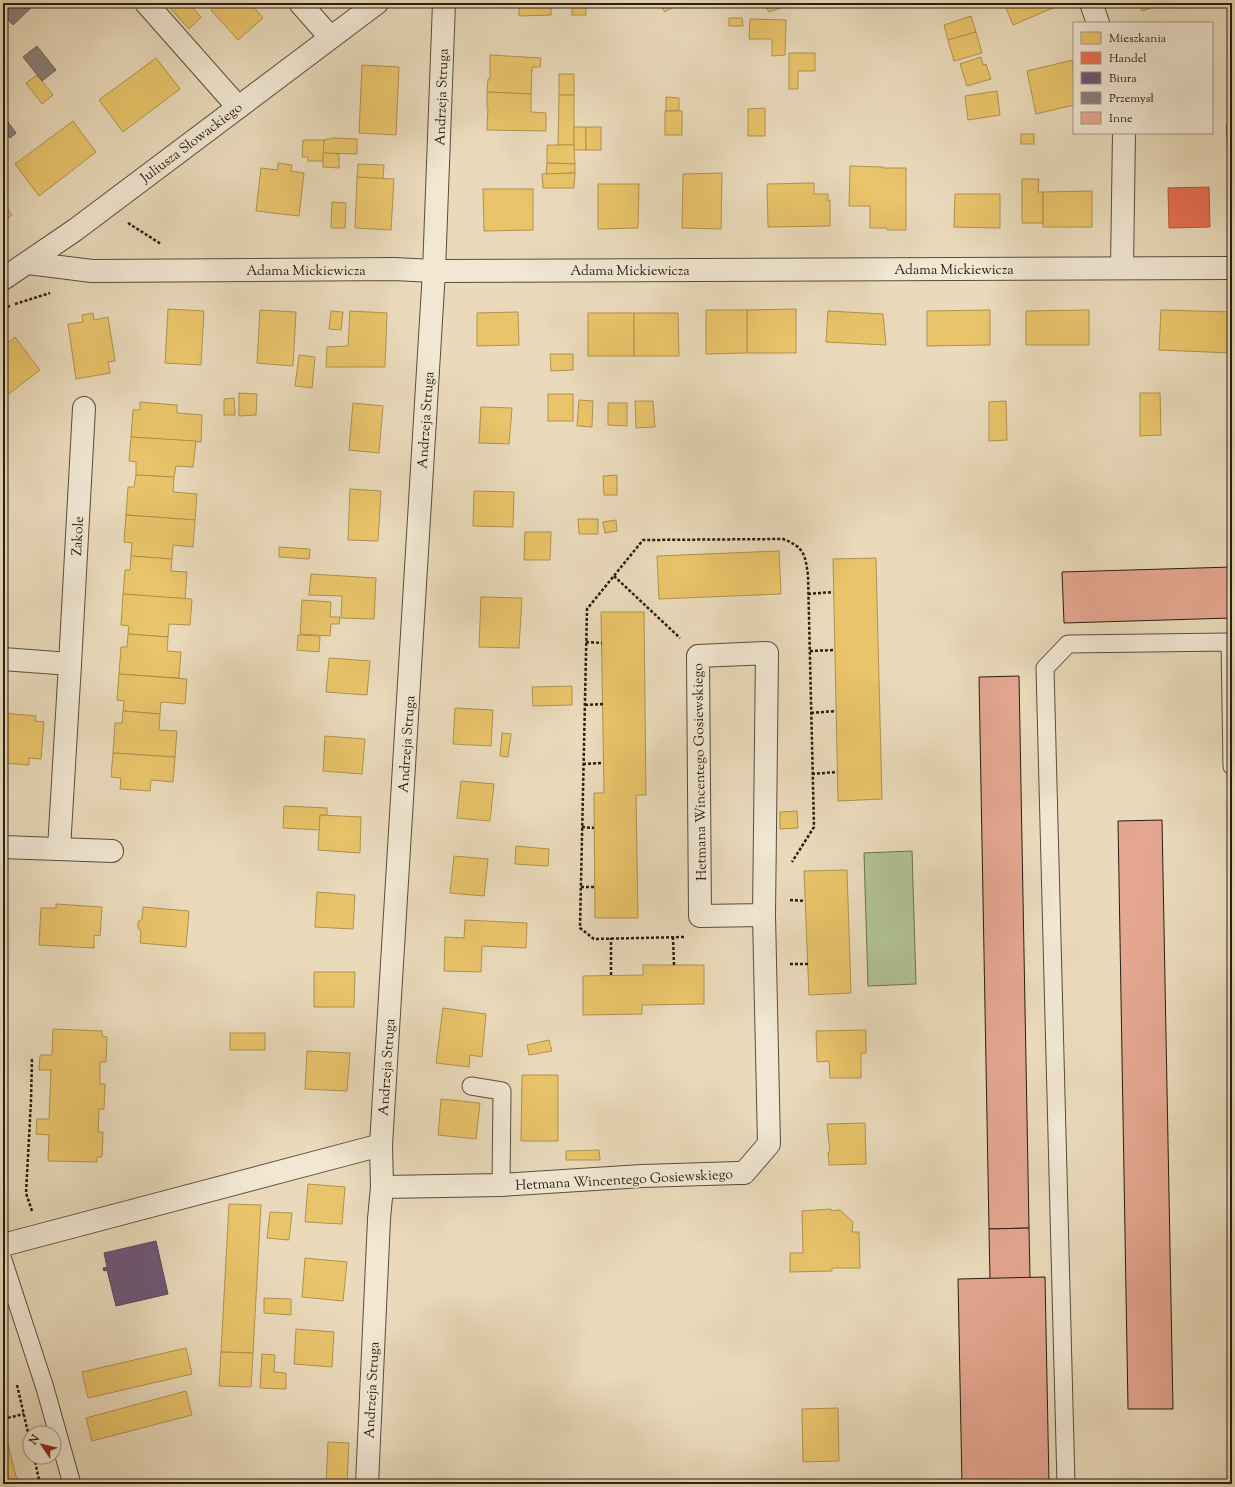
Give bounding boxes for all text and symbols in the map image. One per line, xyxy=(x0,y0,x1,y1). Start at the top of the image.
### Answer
legend xyxy=(1073,22,1213,134)
text: Mieszkania xyxy=(1109,30,1167,48)
street label: Andrzeja Struga xyxy=(431,48,455,146)
text: Handel xyxy=(1109,50,1147,68)
text: Biura xyxy=(1109,70,1137,88)
text: Przemysł xyxy=(1109,90,1154,108)
street label: Juliusza Słowackiego xyxy=(136,98,248,189)
text: Inne xyxy=(1109,110,1133,128)
street label: Adama Mickiewicza xyxy=(894,261,1014,281)
street label: Adama Mickiewicza xyxy=(246,262,366,282)
street label: Adama Mickiewicza xyxy=(570,262,690,282)
street label: Andrzeja Struga xyxy=(414,370,440,469)
street label: Zakole xyxy=(68,516,90,556)
street label: Hetmana Wincentego Gosiewskiego xyxy=(689,663,713,881)
street label: Andrzeja Struga xyxy=(395,694,421,793)
street label: Andrzeja Struga xyxy=(375,1017,401,1116)
street label: Hetmana Wincentego Gosiewskiego xyxy=(515,1165,734,1197)
street label: Andrzeja Struga xyxy=(360,1340,386,1439)
north arrow xyxy=(22,1425,62,1465)
text: N xyxy=(25,1431,44,1449)

